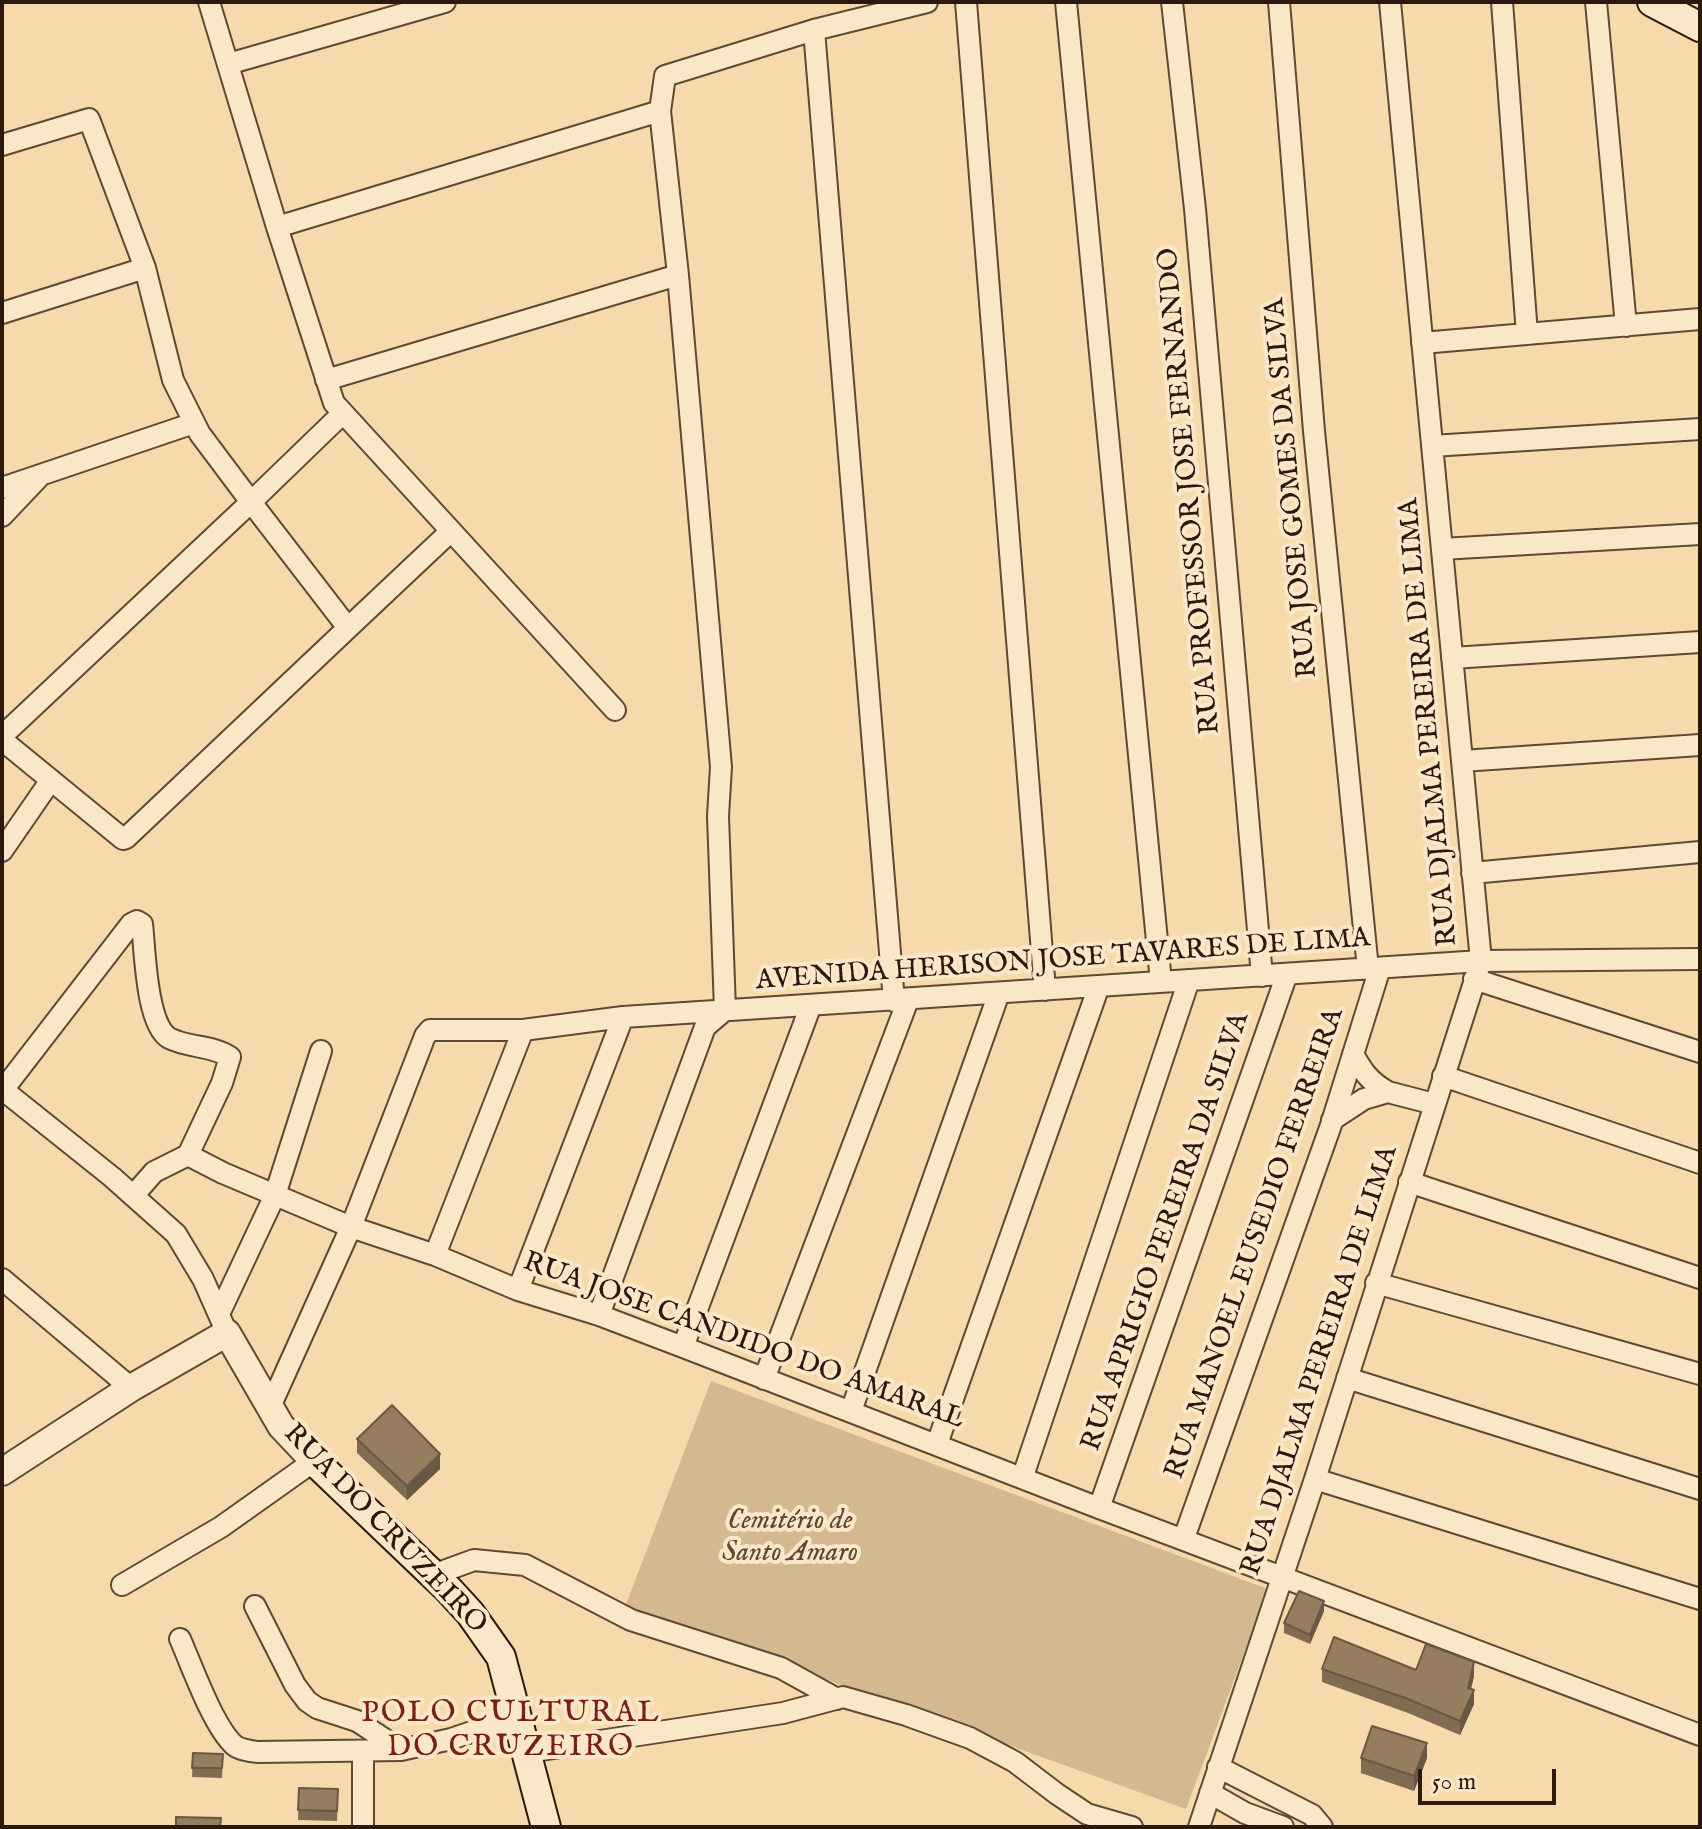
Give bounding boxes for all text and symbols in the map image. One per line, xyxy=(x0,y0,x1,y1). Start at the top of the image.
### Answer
street label: RUA PROFESSOR JOSE FERNANDO xyxy=(1153,246,1229,736)
street label: RUA JOSE GOMES DA SILVA xyxy=(1260,296,1326,680)
street label: RUA DJALMA PEREIRA DE LIMA xyxy=(1394,496,1466,948)
street label: AVENIDA HERISON JOSE TAVARES DE LIMA xyxy=(755,923,1371,999)
street label: RUA MANOEL EUSEDIO FERREIRA xyxy=(1159,1004,1353,1484)
street label: RUA APRIGIO PEREIRA DA SILVA xyxy=(1076,1008,1258,1456)
street label: RUA DJALMA PEREIRA DE LIMA xyxy=(1235,1142,1407,1580)
street label: RUA JOSE CANDIDO DO AMARAL xyxy=(518,1246,968,1438)
street label: RUA DO CRUZEIRO xyxy=(275,1418,493,1642)
park label: Cemitério de Santo Amaro xyxy=(722,1505,858,1571)
district label: POLO CULTURAL DO CRUZEIRO xyxy=(361,1697,661,1768)
scale bar xyxy=(1422,1753,1560,1803)
text: 50 m xyxy=(1432,1767,1476,1798)

